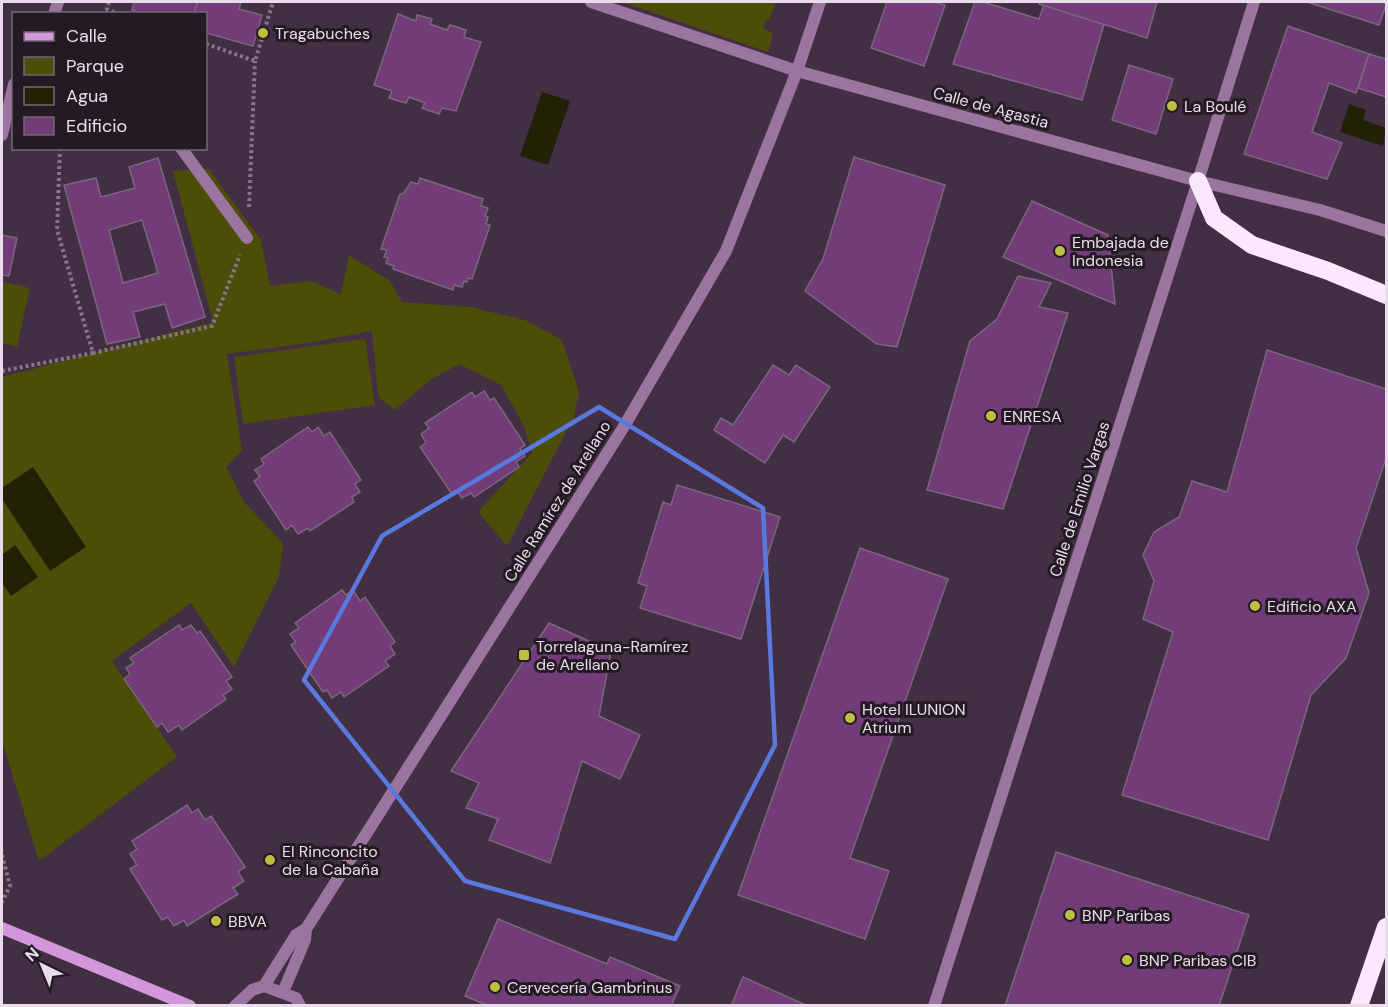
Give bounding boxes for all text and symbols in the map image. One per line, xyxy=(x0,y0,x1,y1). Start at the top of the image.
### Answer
legend xyxy=(12,12,207,150)
place label: Tragabuches xyxy=(275,23,370,44)
text: Calle xyxy=(66,24,107,48)
marker: Tragabuches xyxy=(256,26,270,40)
text: Parque xyxy=(66,54,124,78)
street label: Calle de Agastia xyxy=(931,82,1051,133)
text: Agua xyxy=(66,84,108,108)
place label: La Boulé xyxy=(1184,96,1246,117)
marker: La Boulé xyxy=(1165,99,1179,113)
text: Edificio xyxy=(66,114,127,138)
place label: Embajada de Indonesia xyxy=(1072,232,1169,271)
marker: Embajada de Indonesia xyxy=(1053,244,1067,258)
place label: ENRESA xyxy=(1003,406,1062,427)
marker: ENRESA xyxy=(984,409,998,423)
street label: Calle Ramírez de Arellano xyxy=(499,417,616,586)
street label: Calle de Emilio Vargas xyxy=(1044,419,1115,580)
place label: Edificio AXA xyxy=(1267,596,1357,617)
marker: Edificio AXA xyxy=(1248,599,1262,613)
place label: Torrelaguna-Ramírez de Arellano xyxy=(536,636,688,675)
marker: Torrelaguna-Ramírez de Arellano xyxy=(517,648,531,662)
place label: Hotel ILUNION Atrium xyxy=(862,699,965,738)
marker: Hotel ILUNION Atrium xyxy=(843,711,857,725)
place label: El Rinconcito de la Cabaña xyxy=(282,841,379,880)
marker: El Rinconcito de la Cabaña xyxy=(263,853,277,867)
place label: BNP Paribas xyxy=(1082,905,1170,926)
marker: BNP Paribas xyxy=(1063,908,1077,922)
place label: BBVA xyxy=(228,911,267,932)
marker: BBVA xyxy=(209,914,223,928)
north arrow xyxy=(12,935,72,995)
text: N xyxy=(21,943,44,966)
place label: BNP Paribas CIB xyxy=(1139,950,1257,971)
marker: BNP Paribas CIB xyxy=(1120,953,1134,967)
place label: Cervecería Gambrinus xyxy=(507,977,673,998)
marker: Cervecería Gambrinus xyxy=(488,980,502,994)

